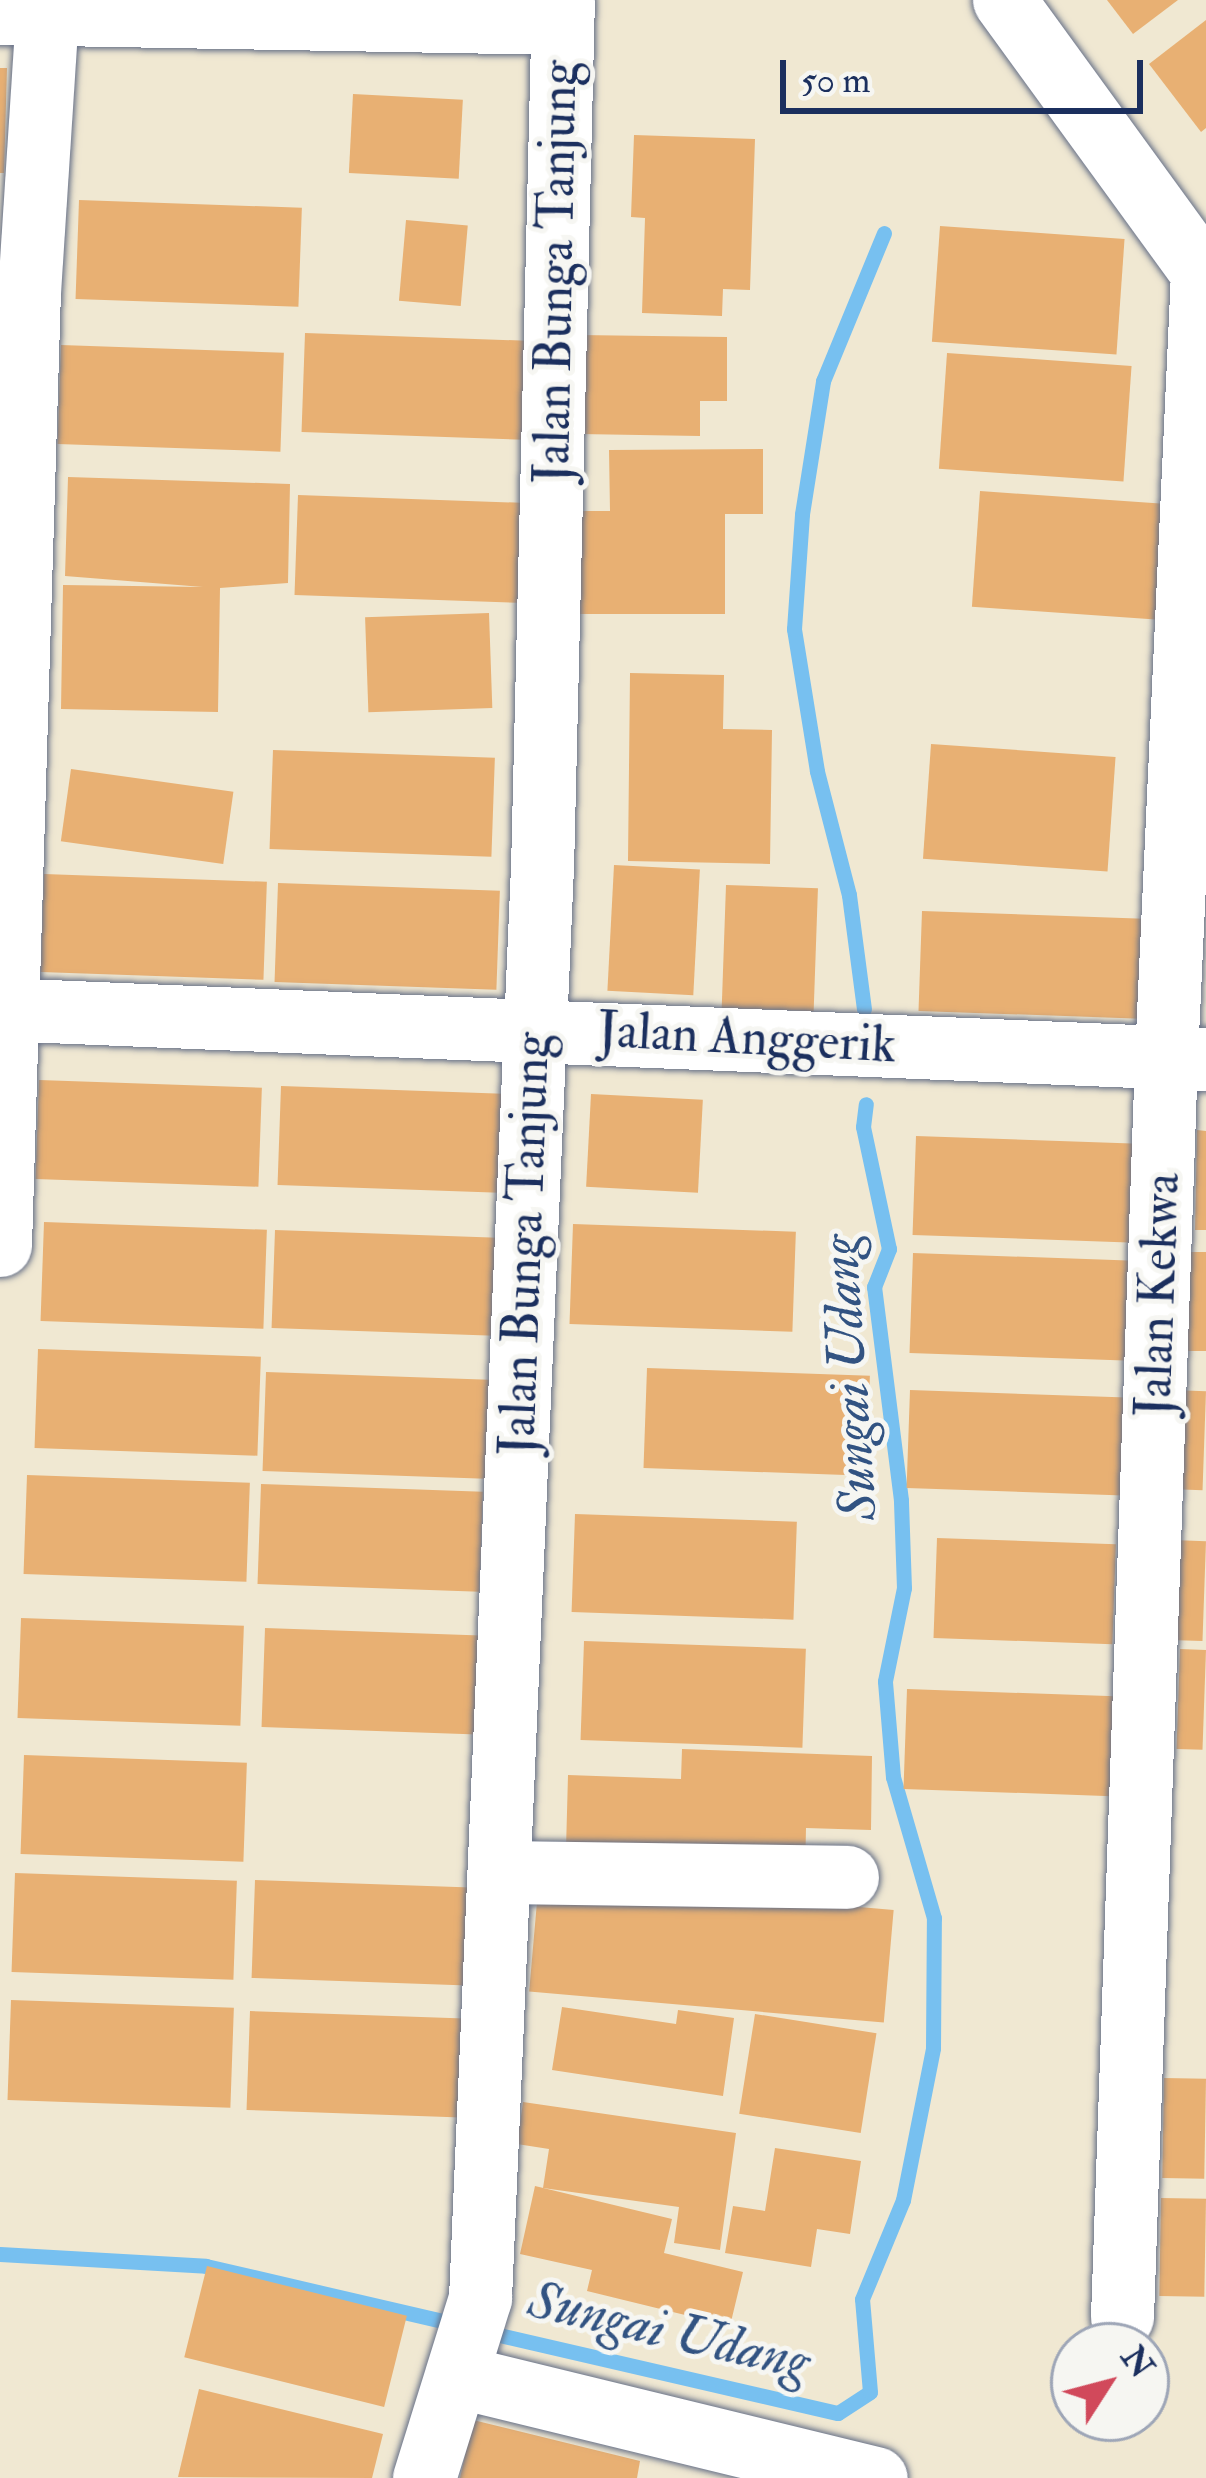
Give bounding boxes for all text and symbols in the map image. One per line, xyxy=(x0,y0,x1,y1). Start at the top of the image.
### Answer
scale bar xyxy=(786,36,1149,110)
text: 50 m xyxy=(801,58,870,103)
street label: Jalan Bunga Tanjung xyxy=(522,60,590,484)
street label: Jalan Anggerik xyxy=(596,1000,898,1076)
street label: Jalan Bunga Tanjung xyxy=(487,1031,563,1457)
street label: Jalan Kekwa xyxy=(1123,1172,1193,1418)
water label: Sungai Udang xyxy=(807,1233,891,1523)
water label: Sungai Udang xyxy=(522,2267,816,2395)
north arrow xyxy=(1050,2322,1170,2442)
text: N xyxy=(1112,2338,1162,2386)

